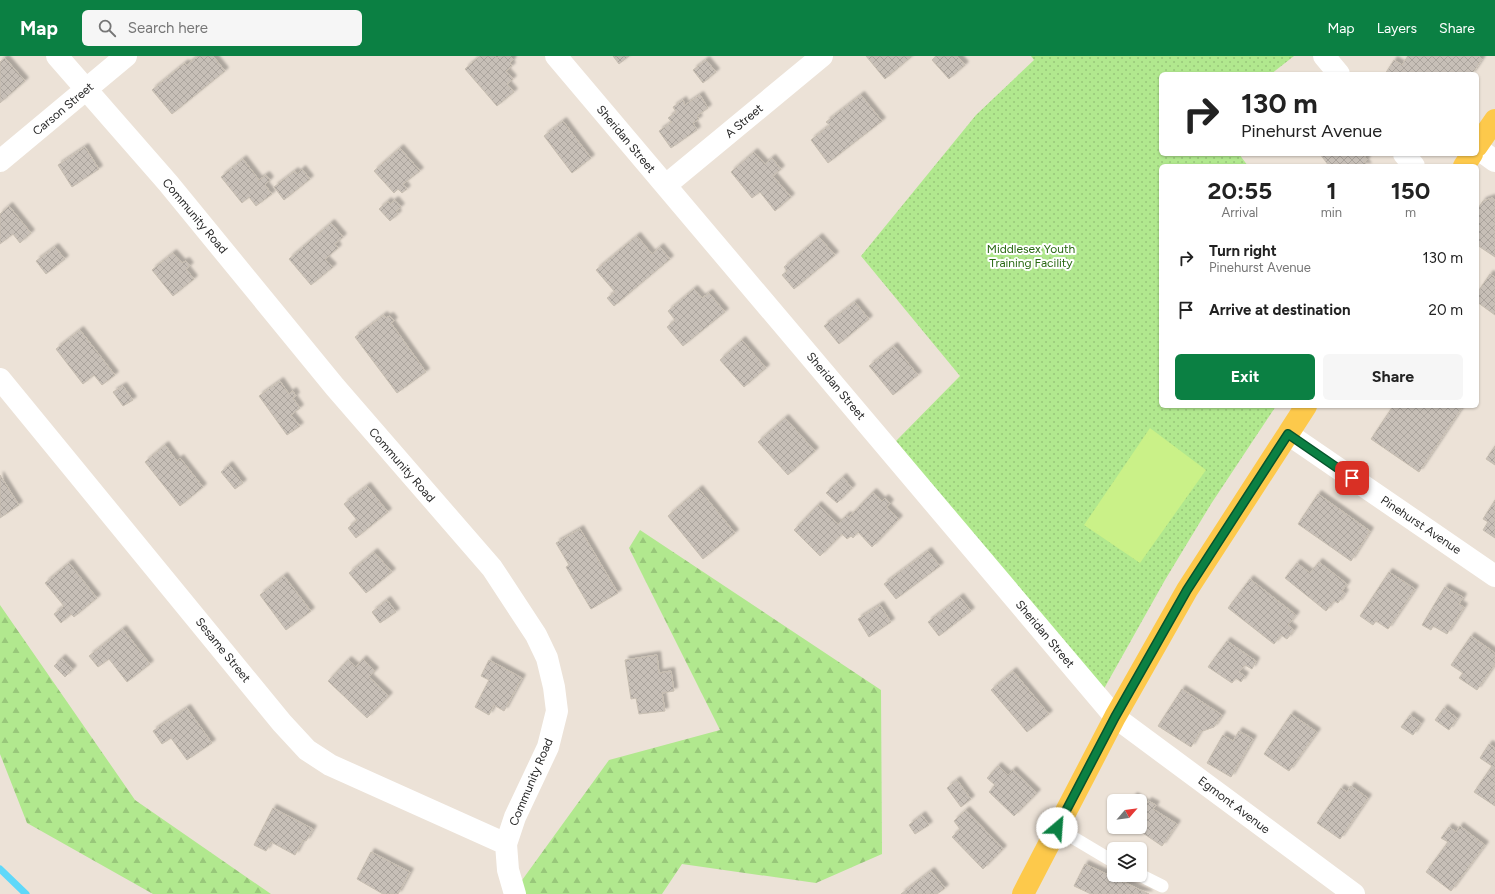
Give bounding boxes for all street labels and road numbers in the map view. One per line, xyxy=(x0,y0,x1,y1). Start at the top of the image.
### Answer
street label: Carson Street xyxy=(30,79,96,138)
street label: A Street xyxy=(722,101,766,141)
street label: Sheridan Street xyxy=(594,102,659,176)
street label: Community Road xyxy=(160,176,230,256)
street label: Sheridan Street xyxy=(804,349,869,423)
street label: Community Road xyxy=(366,425,438,505)
street label: Pinehurst Avenue xyxy=(1378,493,1464,557)
street label: Sheridan Street xyxy=(1013,597,1078,671)
street label: Sesame Street xyxy=(193,615,254,685)
street label: Community Road xyxy=(506,736,556,828)
street label: Egmont Avenue xyxy=(1195,773,1273,837)

